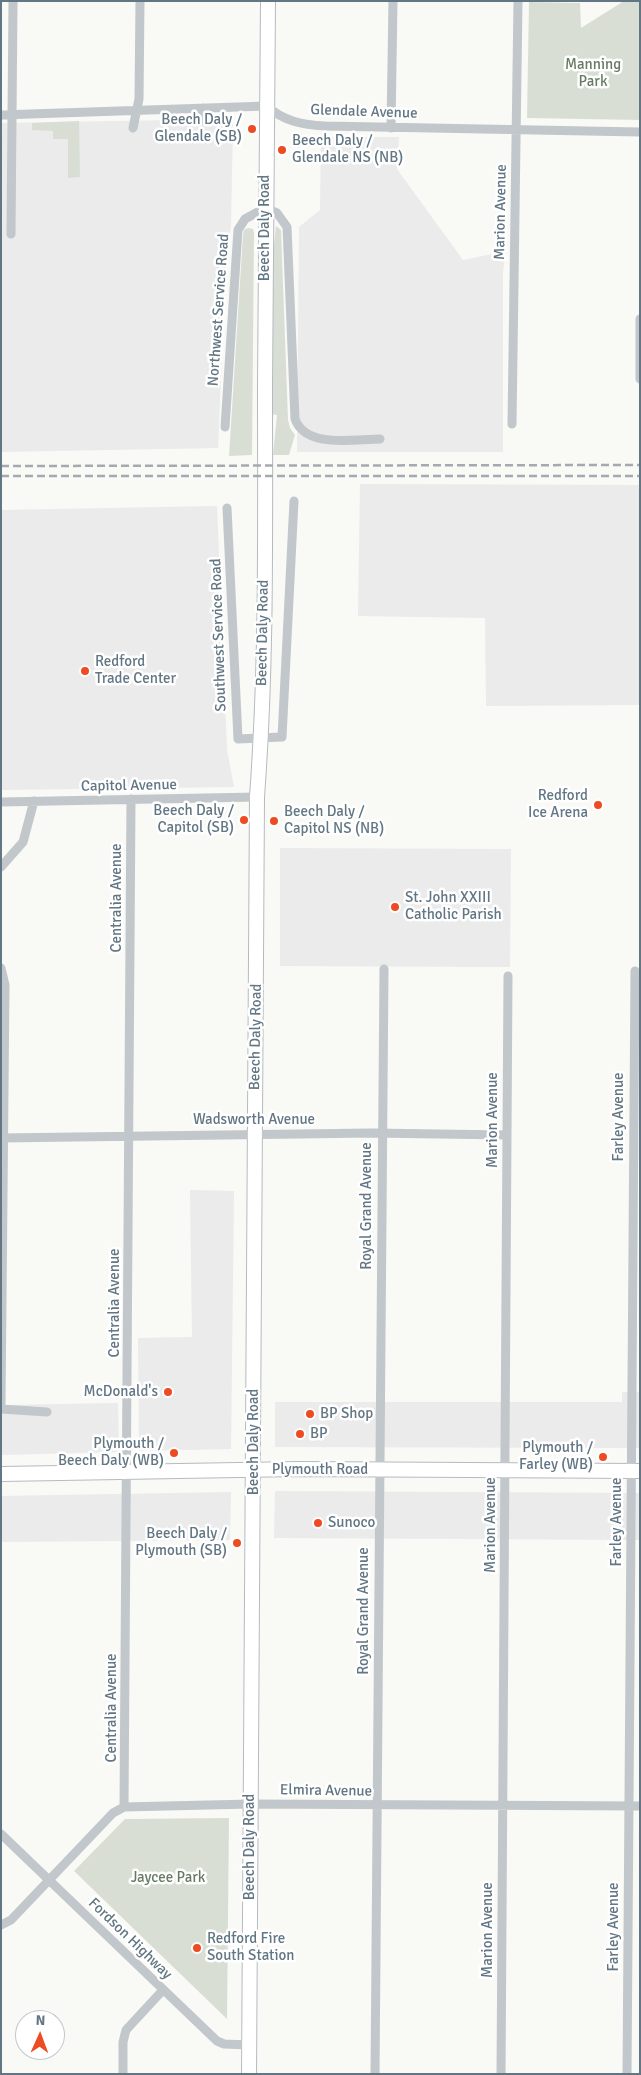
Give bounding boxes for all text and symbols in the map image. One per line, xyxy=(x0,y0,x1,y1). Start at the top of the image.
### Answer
park label: Manning Park xyxy=(565,56,621,91)
street label: Glendale Avenue xyxy=(310,101,418,123)
place label: Beech Daly / Glendale (SB) xyxy=(154,111,242,146)
marker: Beech Daly / Glendale (SB) xyxy=(246,123,258,135)
place label: Beech Daly / Glendale NS (NB) xyxy=(292,132,403,167)
marker: Beech Daly / Glendale NS (NB) xyxy=(276,144,288,156)
street label: Marion Avenue xyxy=(491,164,511,260)
street label: Beech Daly Road xyxy=(256,175,274,281)
street label: Northwest Service Road xyxy=(205,233,233,387)
street label: Southwest Service Road xyxy=(207,558,231,712)
street label: Beech Daly Road xyxy=(253,580,273,686)
place label: Redford Trade Center xyxy=(95,653,176,688)
marker: Redford Trade Center xyxy=(79,665,91,677)
street label: Capitol Avenue xyxy=(81,776,177,796)
place label: Redford Ice Arena xyxy=(528,787,588,822)
marker: Redford Ice Arena xyxy=(592,799,604,811)
place label: Beech Daly / Capitol (SB) xyxy=(153,802,234,837)
place label: Beech Daly / Capitol NS (NB) xyxy=(284,803,384,838)
marker: Beech Daly / Capitol (SB) xyxy=(238,814,250,826)
marker: Beech Daly / Capitol NS (NB) xyxy=(268,815,280,827)
street label: Centralia Avenue xyxy=(108,843,126,953)
place label: St. John XXIII Catholic Parish xyxy=(405,889,502,924)
marker: St. John XXIII Catholic Parish xyxy=(389,901,401,913)
street label: Beech Daly Road xyxy=(246,984,266,1090)
street label: Marion Avenue xyxy=(484,1072,502,1168)
street label: Farley Avenue xyxy=(610,1072,628,1162)
street label: Wadsworth Avenue xyxy=(193,1111,315,1129)
street label: Royal Grand Avenue xyxy=(358,1142,376,1270)
street label: Centralia Avenue xyxy=(106,1248,124,1358)
place label: McDonald's xyxy=(84,1383,158,1401)
marker: McDonald's xyxy=(162,1386,174,1398)
street label: Beech Daly Road xyxy=(245,1389,263,1495)
place label: BP Shop xyxy=(320,1405,373,1423)
marker: BP Shop xyxy=(304,1408,316,1420)
place label: BP xyxy=(310,1425,328,1443)
marker: BP xyxy=(294,1428,306,1440)
place label: Plymouth / Beech Daly (WB) xyxy=(58,1435,164,1470)
place label: Plymouth / Farley (WB) xyxy=(519,1439,593,1474)
marker: Plymouth / Beech Daly (WB) xyxy=(168,1447,180,1459)
marker: Plymouth / Farley (WB) xyxy=(597,1451,609,1463)
street label: Plymouth Road xyxy=(272,1461,368,1479)
street label: Marion Avenue xyxy=(482,1477,500,1573)
street label: Farley Avenue xyxy=(608,1477,626,1567)
place label: Sunoco xyxy=(328,1514,375,1532)
marker: Sunoco xyxy=(312,1517,324,1529)
place label: Beech Daly / Plymouth (SB) xyxy=(135,1525,227,1560)
marker: Beech Daly / Plymouth (SB) xyxy=(231,1537,243,1549)
street label: Royal Grand Avenue xyxy=(355,1547,373,1675)
street label: Centralia Avenue xyxy=(103,1653,121,1763)
street label: Elmira Avenue xyxy=(280,1781,372,1801)
street label: Beech Daly Road xyxy=(241,1794,259,1900)
park label: Jaycee Park xyxy=(131,1869,205,1887)
street label: Marion Avenue xyxy=(479,1882,497,1978)
street label: Farley Avenue xyxy=(605,1882,623,1972)
street label: Fordson Highway xyxy=(84,1894,176,1984)
place label: Redford Fire South Station xyxy=(207,1930,294,1965)
marker: Redford Fire South Station xyxy=(191,1942,203,1954)
north arrow xyxy=(15,2010,65,2060)
text: N xyxy=(35,2012,46,2029)

